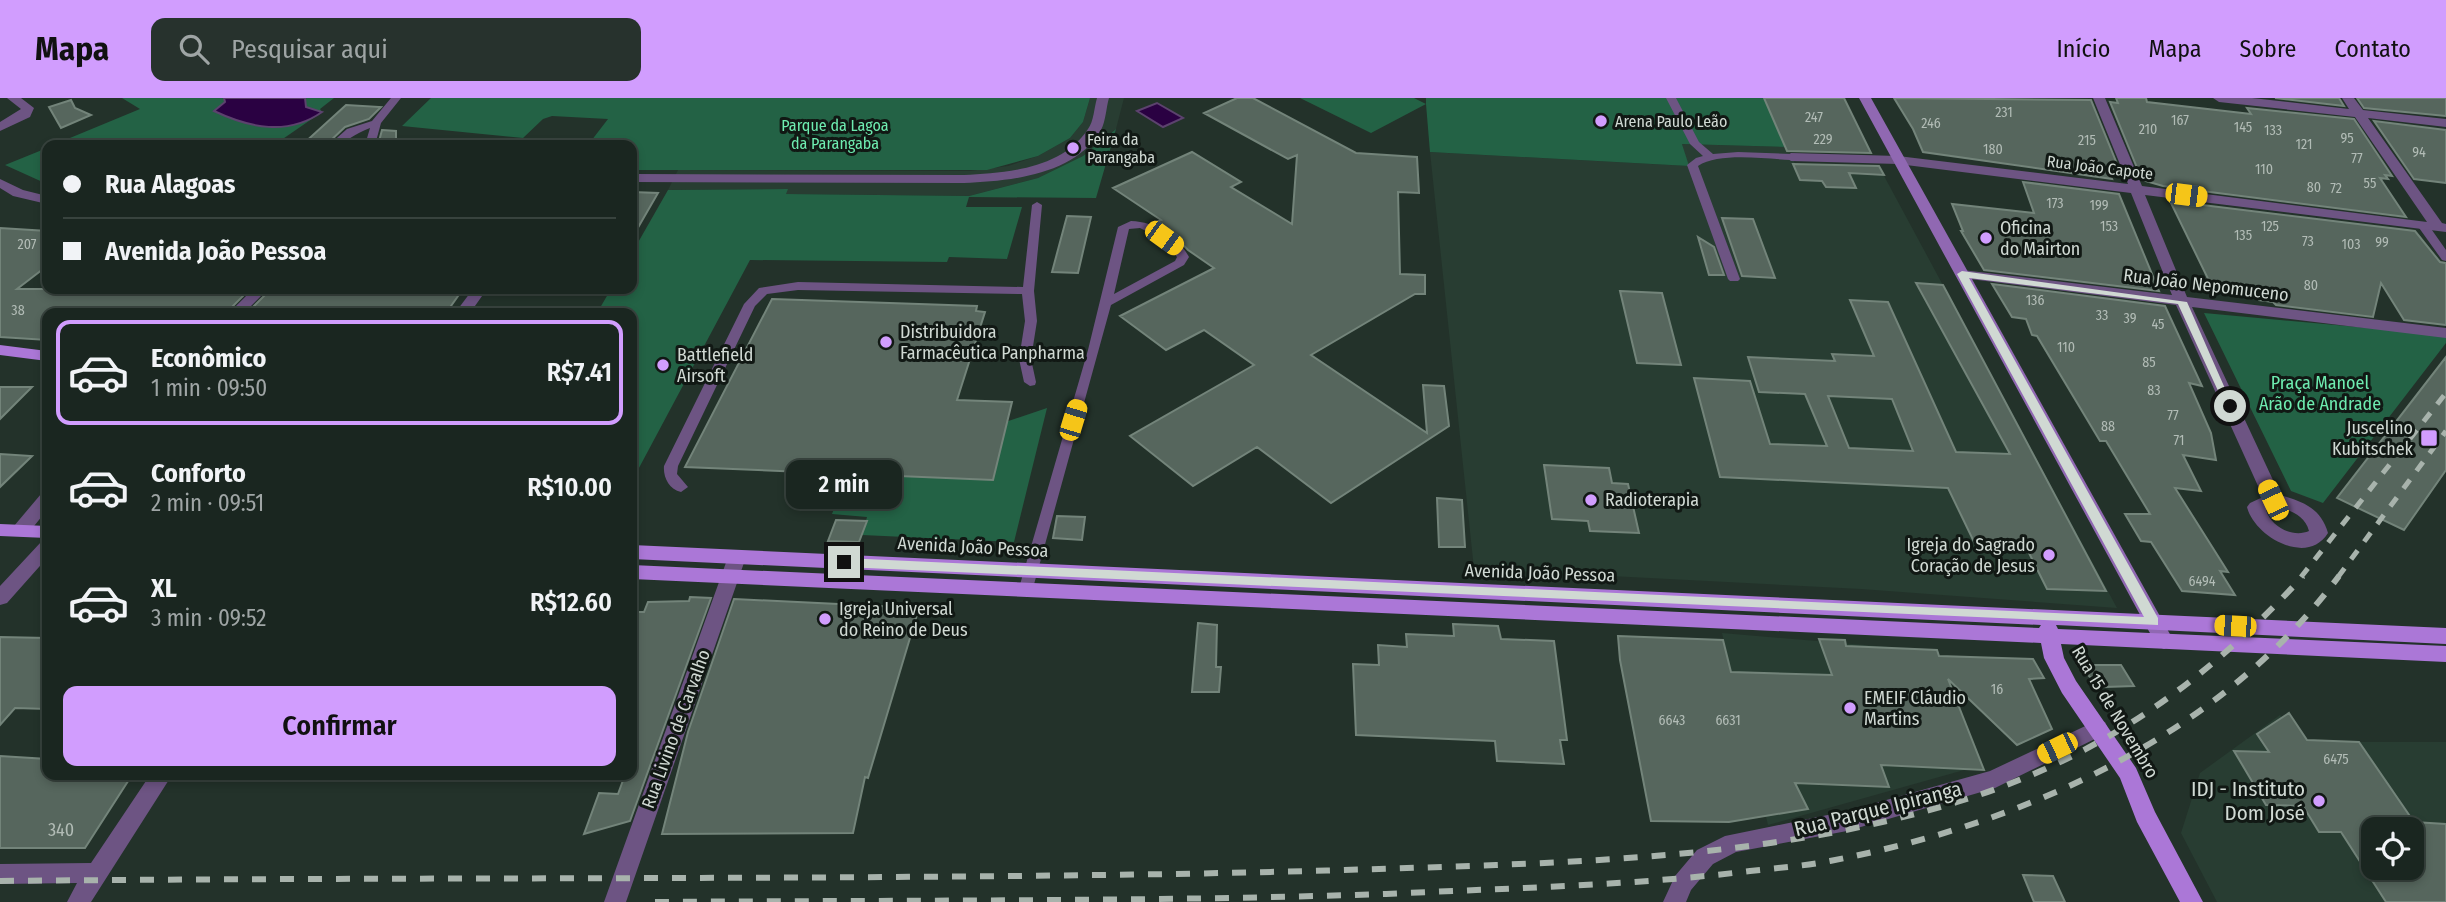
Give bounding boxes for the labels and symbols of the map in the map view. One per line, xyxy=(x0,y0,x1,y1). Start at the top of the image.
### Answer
house number: 231 xyxy=(1995,104,2013,121)
house number: 247 xyxy=(1805,109,1823,126)
place label: Arena Paulo Leão xyxy=(1615,112,1727,131)
house number: 167 xyxy=(2171,112,2189,129)
marker: Arena Paulo Leão xyxy=(1593,113,1609,129)
house number: 246 xyxy=(1921,115,1941,132)
park label: Parque da Lagoa da Parangaba xyxy=(781,116,889,153)
house number: 145 xyxy=(2234,119,2252,136)
house number: 210 xyxy=(2139,121,2157,138)
house number: 133 xyxy=(2264,122,2282,139)
place label: Feira da Parangaba xyxy=(1087,130,1155,167)
house number: 95 xyxy=(2340,130,2354,147)
house number: 229 xyxy=(1813,131,1833,148)
house number: 215 xyxy=(2078,132,2096,149)
house number: 121 xyxy=(2296,136,2312,153)
marker: Feira da Parangaba xyxy=(1065,140,1081,156)
house number: 180 xyxy=(1983,141,2003,158)
house number: 94 xyxy=(2412,144,2426,161)
house number: 77 xyxy=(2351,150,2363,167)
street label: Rua João Capote xyxy=(2046,152,2154,183)
house number: 110 xyxy=(2255,161,2273,178)
house number: 55 xyxy=(2364,175,2376,192)
house number: 80 xyxy=(2307,179,2321,196)
house number: 72 xyxy=(2330,180,2342,197)
car xyxy=(2164,182,2209,208)
house number: 173 xyxy=(2046,195,2064,212)
house number: 199 xyxy=(2089,197,2109,214)
car xyxy=(1141,217,1188,259)
place label: Oficina do Mairton xyxy=(2000,217,2080,260)
house number: 153 xyxy=(2100,218,2118,235)
house number: 125 xyxy=(2261,218,2279,235)
house number: 135 xyxy=(2234,227,2252,244)
marker: Oficina do Mairton xyxy=(1978,230,1994,246)
house number: 73 xyxy=(2302,233,2314,250)
house number: 99 xyxy=(2375,234,2389,251)
house number: 207 xyxy=(18,236,37,253)
house number: 103 xyxy=(2342,236,2360,253)
street label: Rua João Nepomuceno xyxy=(2122,264,2290,306)
house number: 80 xyxy=(2304,277,2318,294)
house number: 136 xyxy=(2026,292,2044,309)
house number: 38 xyxy=(11,302,25,319)
house number: 33 xyxy=(2096,307,2108,324)
house number: 39 xyxy=(2124,310,2137,327)
house number: 45 xyxy=(2151,316,2165,333)
place label: Distribuidora Farmacêutica Panpharma xyxy=(900,321,1085,364)
marker: Distribuidora Farmacêutica Panpharma xyxy=(878,334,894,350)
house number: 110 xyxy=(2057,339,2075,356)
place label: Battlefield Airsoft xyxy=(677,344,753,387)
house number: 85 xyxy=(2142,354,2156,371)
marker: Battlefield Airsoft xyxy=(655,357,671,373)
park label: Praça Manoel Arão de Andrade xyxy=(2259,372,2381,415)
house number: 83 xyxy=(2147,382,2161,399)
route start xyxy=(2214,390,2246,422)
car xyxy=(1057,397,1090,443)
house number: 77 xyxy=(2167,407,2179,424)
place label: Juscelino Kubitschek xyxy=(2332,417,2414,460)
house number: 88 xyxy=(2101,418,2115,435)
marker: Juscelino Kubitschek xyxy=(2419,428,2439,448)
house number: 71 xyxy=(2174,432,2184,449)
callout: 2 min xyxy=(786,461,902,510)
car xyxy=(2255,477,2292,523)
place label: Radioterapia xyxy=(1605,489,1699,511)
marker: Radioterapia xyxy=(1583,492,1599,508)
street label: Avenida João Pessoa xyxy=(897,532,1049,562)
place label: Igreja do Sagrado Coração de Jesus xyxy=(1907,534,2035,577)
route end xyxy=(828,546,860,578)
marker: Igreja do Sagrado Coração de Jesus xyxy=(2041,547,2057,563)
street label: Avenida João Pessoa xyxy=(1464,559,1616,587)
house number: 6494 xyxy=(2189,573,2216,590)
place label: Igreja Universal do Reino de Deus xyxy=(839,598,968,641)
marker: Igreja Universal do Reino de Deus xyxy=(817,611,833,627)
car xyxy=(2214,614,2257,638)
street label: Rua 15 de Novembro xyxy=(2067,642,2163,782)
street label: Rua Livino de Carvalho xyxy=(637,647,715,811)
house number: 16 xyxy=(1991,681,2003,698)
place label: EMEIF Cláudio Martins xyxy=(1864,687,1966,730)
marker: EMEIF Cláudio Martins xyxy=(1842,700,1858,716)
house number: 6643 xyxy=(1659,712,1685,729)
house number: 6631 xyxy=(1715,712,1741,729)
car xyxy=(2034,729,2081,767)
house number: 6475 xyxy=(2323,751,2349,768)
street label: Rua Parque Ipiranga xyxy=(1791,776,1965,842)
place label: IDJ - Instituto Dom José xyxy=(2191,776,2305,826)
marker: IDJ - Instituto Dom José xyxy=(2311,793,2327,809)
house number: 340 xyxy=(48,819,74,841)

